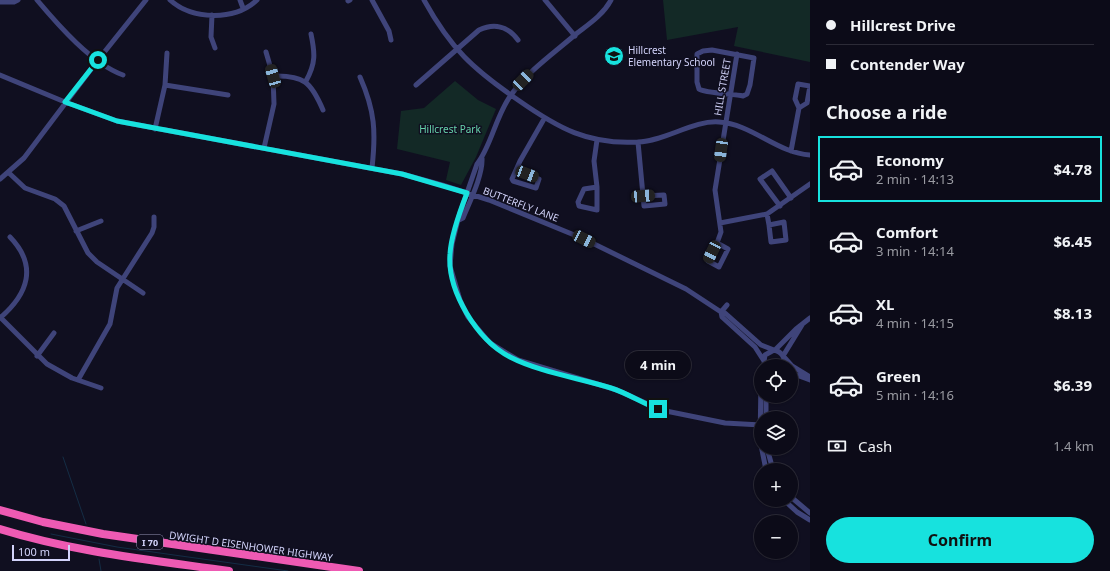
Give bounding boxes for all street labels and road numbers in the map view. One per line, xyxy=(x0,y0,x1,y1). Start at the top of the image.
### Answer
street label: HILL STREET xyxy=(710,57,734,117)
street label: BUTTERFLY LANE xyxy=(481,183,561,225)
street label: DWIGHT D EISENHOWER HIGHWAY xyxy=(168,528,334,564)
road number: I 70 xyxy=(137,535,163,549)

